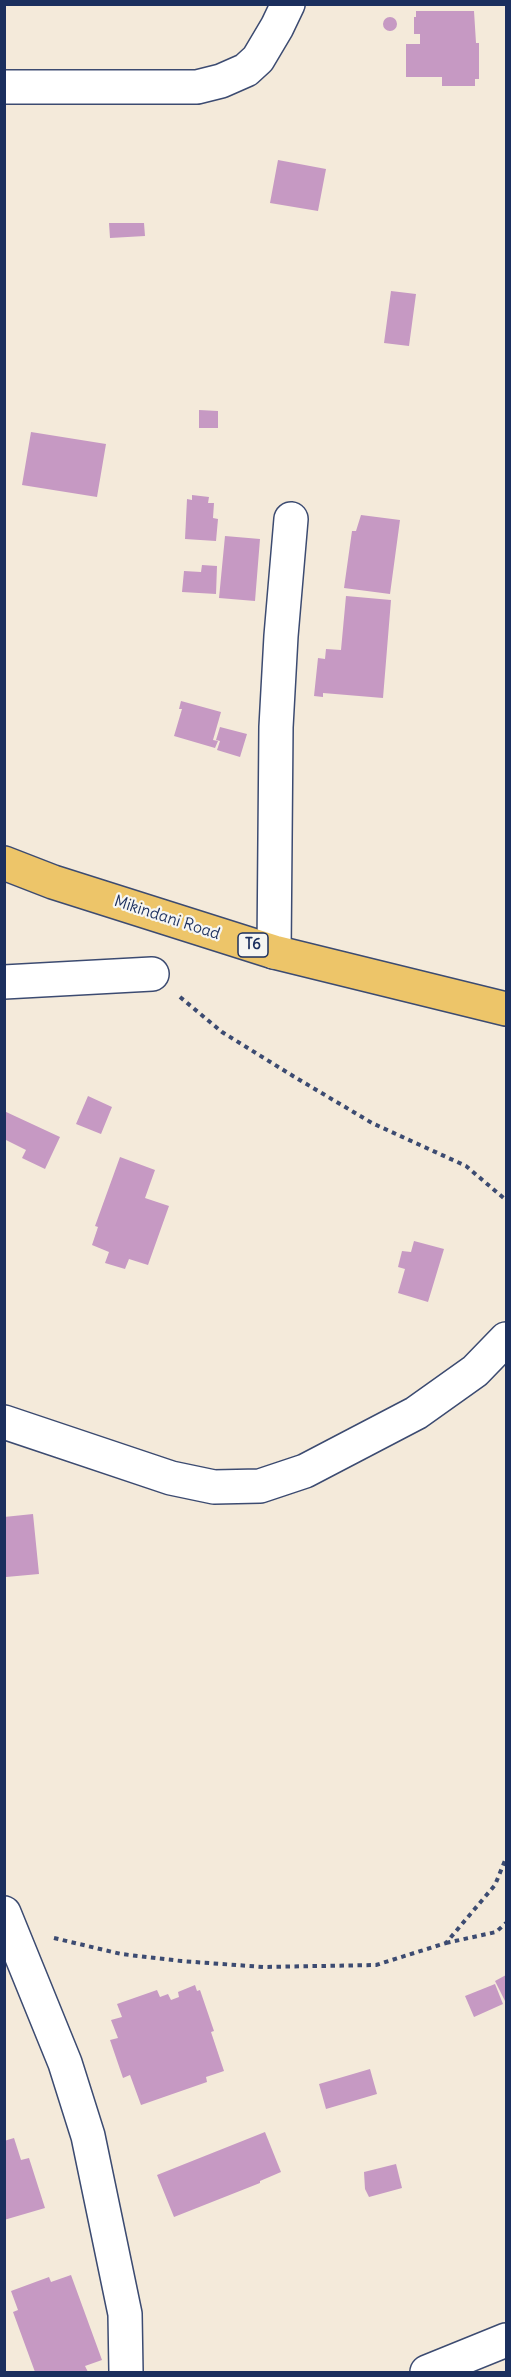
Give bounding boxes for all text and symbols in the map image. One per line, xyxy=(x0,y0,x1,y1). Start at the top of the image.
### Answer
street label: Mikindani Road xyxy=(112,892,222,944)
road number: T6 xyxy=(238,933,268,957)

